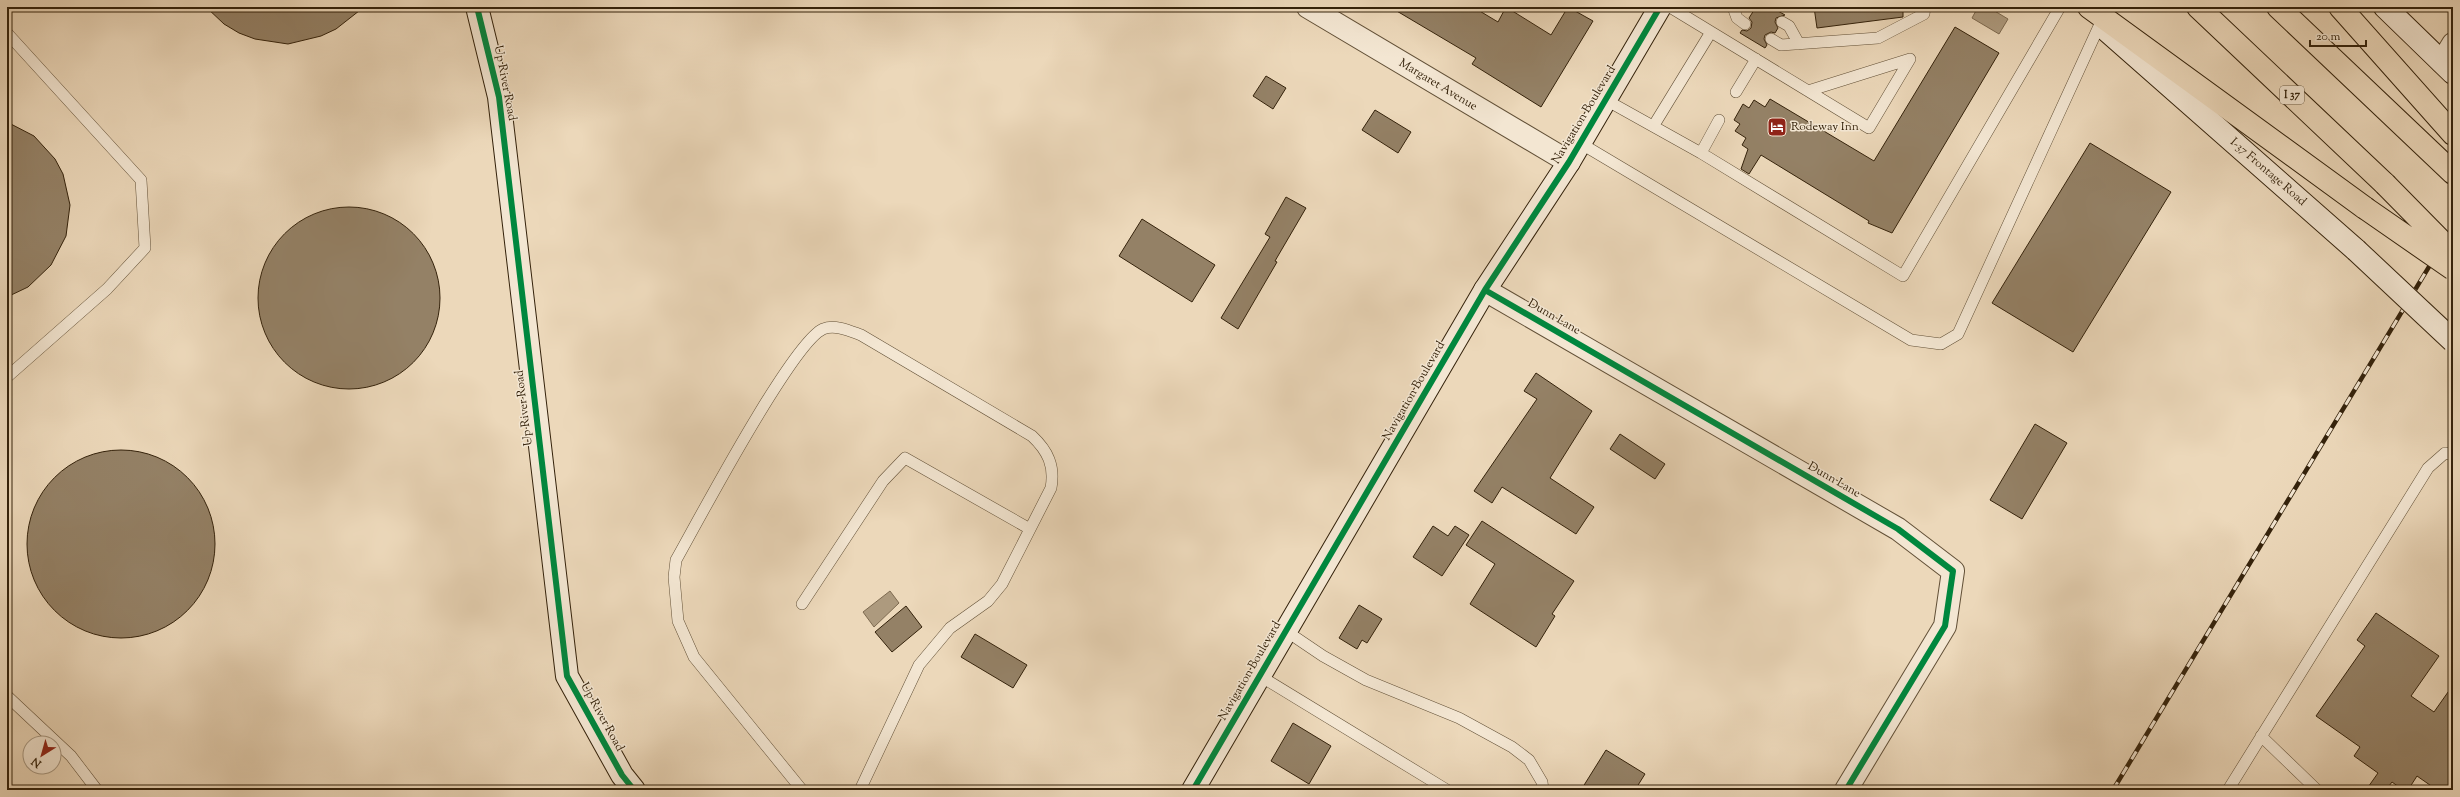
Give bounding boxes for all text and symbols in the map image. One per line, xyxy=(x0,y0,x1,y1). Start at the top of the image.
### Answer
scale bar xyxy=(2310,22,2366,48)
text: 20 m xyxy=(2316,28,2341,46)
street label: Up River Road xyxy=(489,44,521,122)
street label: Margaret Avenue xyxy=(1395,54,1481,116)
street label: Navigation Boulevard xyxy=(1547,62,1621,168)
road number: I 37 xyxy=(2280,86,2304,104)
hotel icon: Rodeway Inn xyxy=(1766,116,1788,138)
place label: Rodeway Inn xyxy=(1791,118,1859,136)
street label: I-37 Frontage Road xyxy=(2226,134,2310,211)
street label: Dunn Lane xyxy=(1524,295,1584,340)
street label: Navigation Boulevard xyxy=(1378,338,1450,444)
street label: Up River Road xyxy=(510,369,538,447)
street label: Dunn Lane xyxy=(1804,458,1864,503)
street label: Navigation Boulevard xyxy=(1214,618,1286,724)
street label: Up River Road xyxy=(576,679,629,755)
north arrow xyxy=(22,735,62,775)
text: N xyxy=(28,753,46,772)

